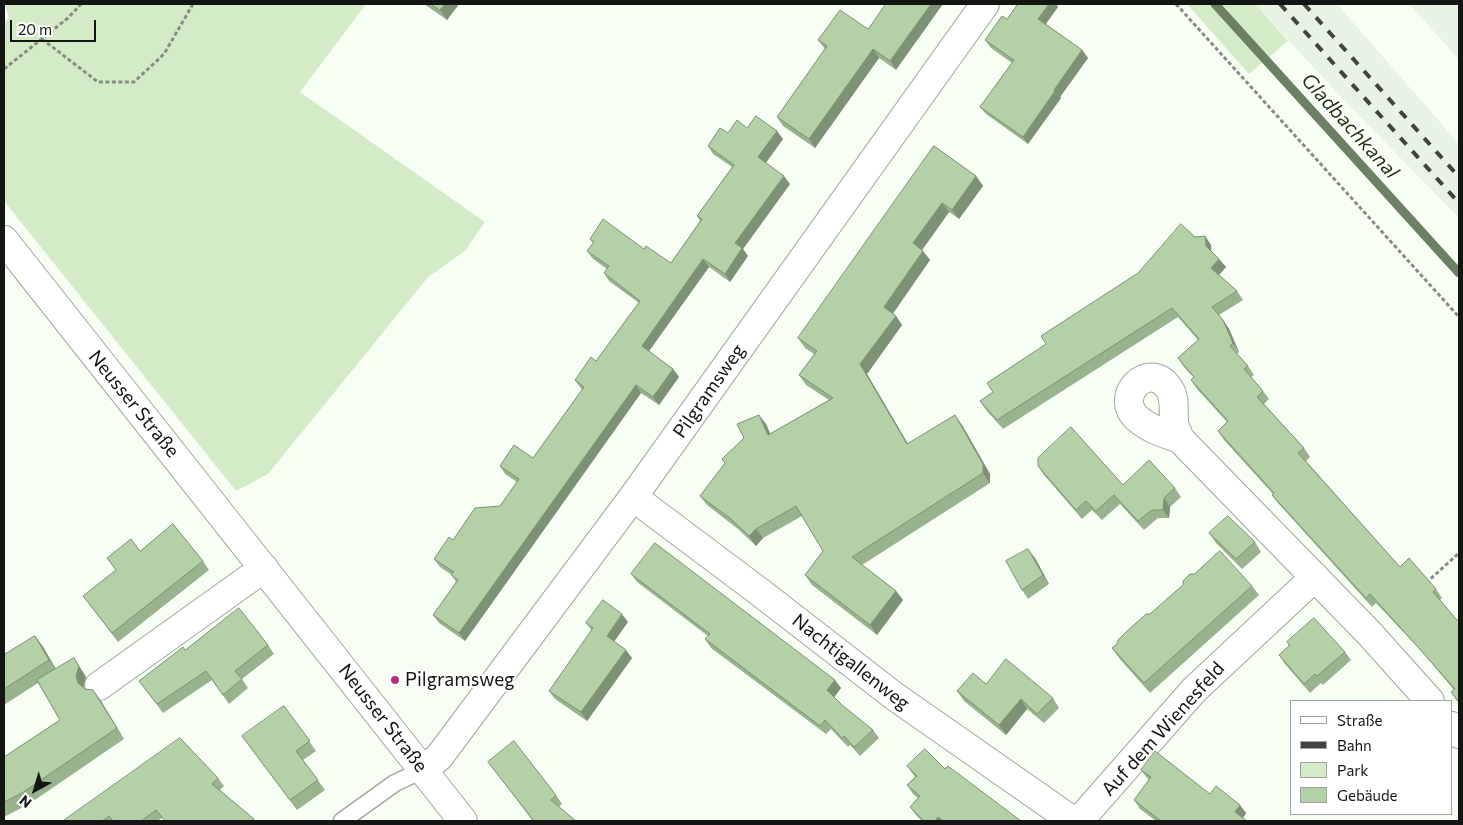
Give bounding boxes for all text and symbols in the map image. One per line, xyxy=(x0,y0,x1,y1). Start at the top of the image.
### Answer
scale bar xyxy=(12,10,99,42)
text: 20 m xyxy=(18,20,52,38)
water label: Gladbachkanal xyxy=(1296,68,1404,184)
street label: Pilgramsweg xyxy=(668,340,750,442)
street label: Neusser Straße xyxy=(84,346,184,462)
street label: Nachtigallenweg xyxy=(788,609,914,715)
street label: Auf dem Wienesfeld xyxy=(1097,657,1229,801)
street label: Neusser Straße xyxy=(334,659,432,777)
place label: Pilgramsweg xyxy=(405,669,514,691)
marker: Pilgramsweg xyxy=(389,674,401,686)
legend xyxy=(1290,700,1453,815)
text: Straße xyxy=(1337,711,1383,729)
text: Bahn xyxy=(1337,736,1372,754)
text: Park xyxy=(1337,761,1368,779)
north arrow xyxy=(10,765,60,815)
text: Gebäude xyxy=(1337,786,1398,804)
text: N xyxy=(16,792,35,812)

